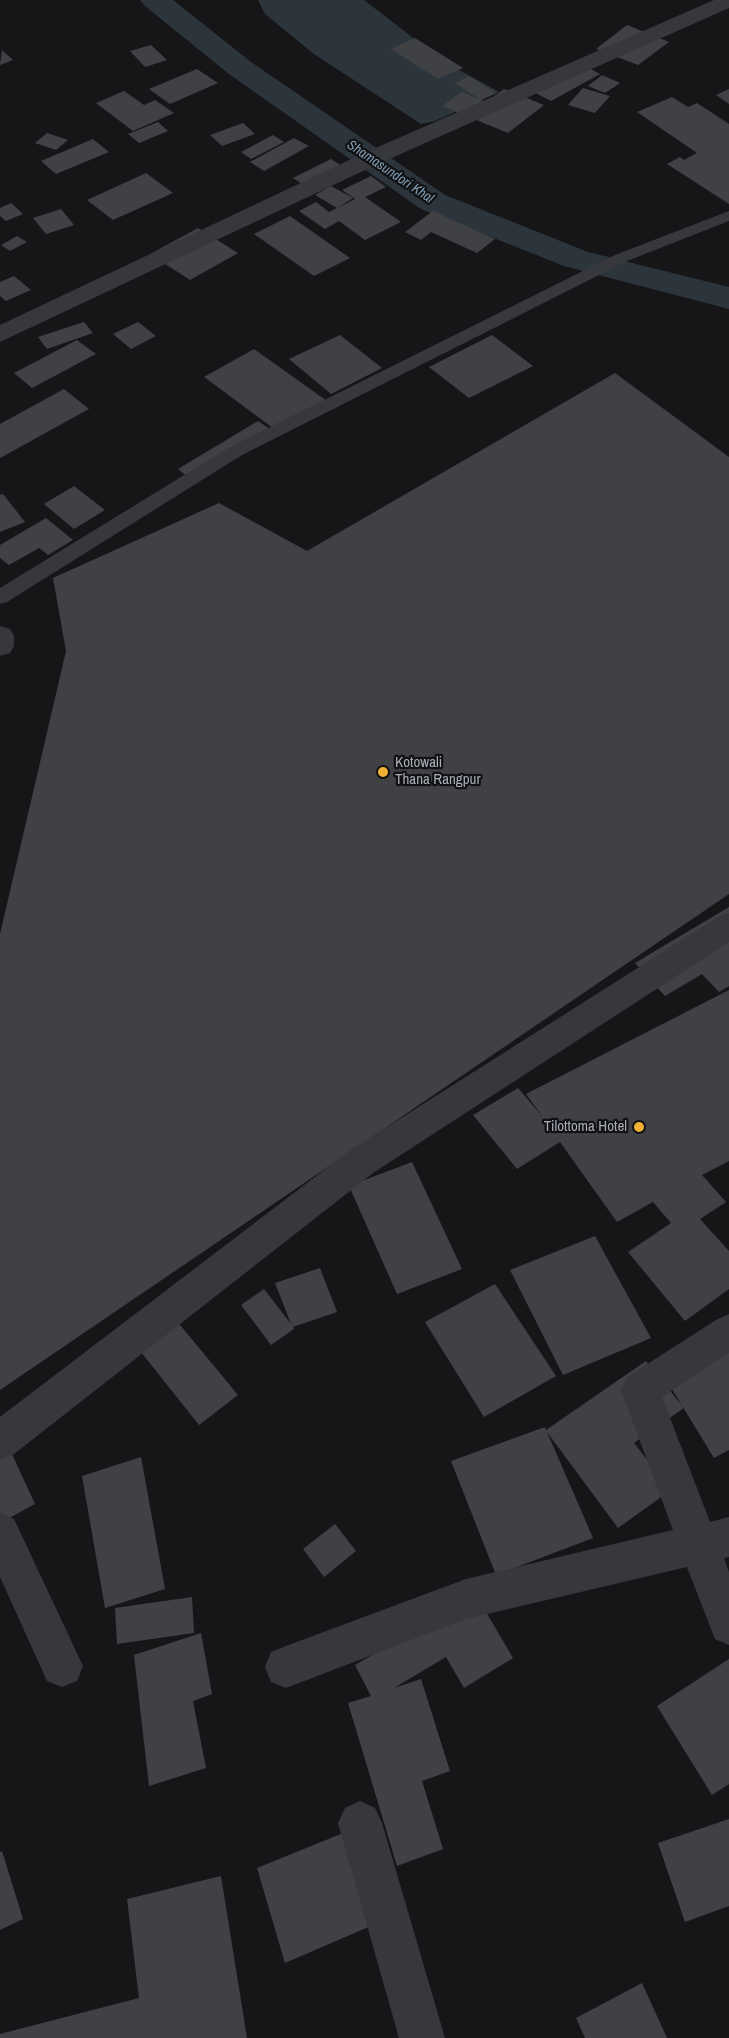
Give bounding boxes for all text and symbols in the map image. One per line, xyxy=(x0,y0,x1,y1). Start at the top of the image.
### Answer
water label: Shamasundori Khal xyxy=(344,137,436,207)
place label: Kotowali Thana Rangpur xyxy=(395,754,480,789)
marker: Kotowali Thana Rangpur xyxy=(376,765,390,779)
place label: Tilottoma Hotel xyxy=(544,1118,627,1136)
marker: Tilottoma Hotel xyxy=(632,1120,646,1134)

